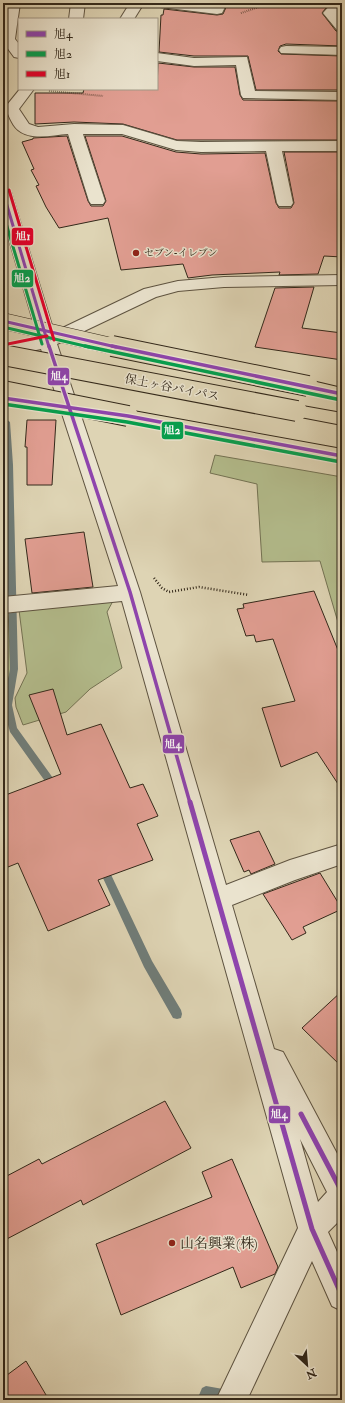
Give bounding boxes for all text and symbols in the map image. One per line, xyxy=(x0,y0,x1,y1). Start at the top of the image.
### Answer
legend xyxy=(18,18,158,90)
text: 旭4 xyxy=(54,27,73,42)
text: 旭2 xyxy=(54,47,72,62)
text: 旭1 xyxy=(54,67,70,82)
line badge: 旭1 xyxy=(11,227,34,246)
text: 旭1 xyxy=(16,230,31,243)
place label: セブン-イレブン xyxy=(144,247,217,259)
marker: セブン-イレブン xyxy=(131,248,141,258)
line badge: 旭2 xyxy=(11,269,34,288)
text: 旭2 xyxy=(14,272,31,285)
line badge: 旭4 xyxy=(47,367,70,386)
text: 旭4 xyxy=(51,370,69,384)
street label: 保土ヶ谷バイパス xyxy=(124,372,220,404)
line badge: 旭2 xyxy=(161,421,184,440)
text: 旭2 xyxy=(164,424,181,437)
line badge: 旭4 xyxy=(162,734,185,754)
text: 旭4 xyxy=(165,738,183,752)
line badge: 旭4 xyxy=(268,1105,291,1124)
text: 旭4 xyxy=(271,1108,289,1122)
place label: 山名興業(株) xyxy=(180,1235,258,1252)
marker: 山名興業(株) xyxy=(167,1238,177,1248)
north arrow xyxy=(287,1345,327,1385)
text: N xyxy=(303,1365,319,1382)

